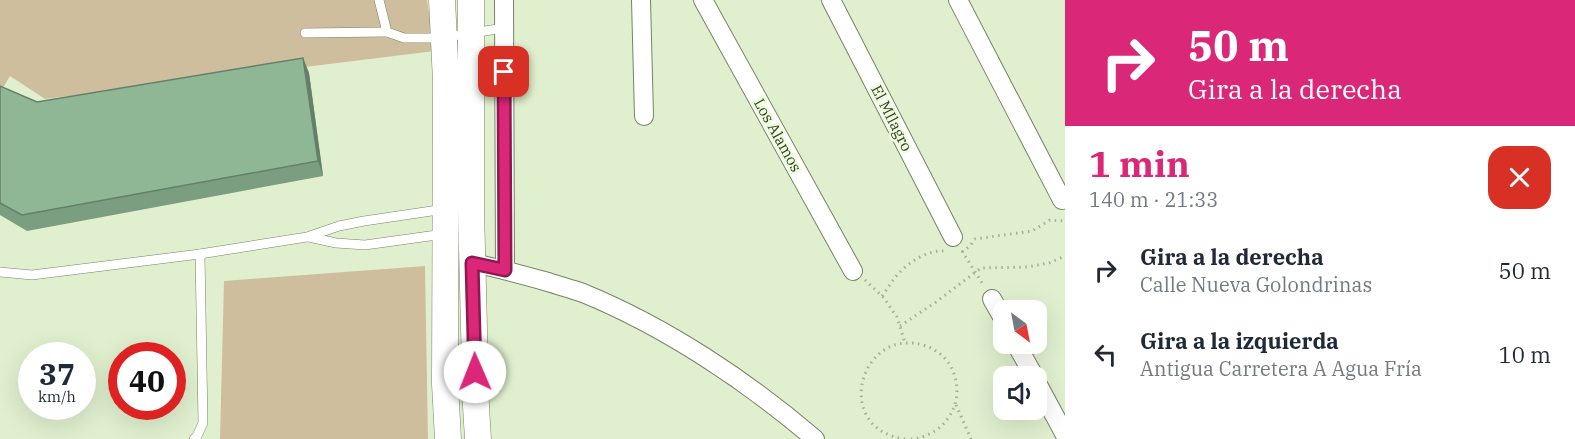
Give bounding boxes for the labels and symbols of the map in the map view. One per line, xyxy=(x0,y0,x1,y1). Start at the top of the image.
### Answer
pin xyxy=(478,46,529,97)
street label: El MIlagro xyxy=(867,82,917,154)
street label: Los Alamos xyxy=(750,95,806,175)
north arrow xyxy=(993,300,1047,354)
position arrow xyxy=(443,340,507,404)
speed limit sign: 40 xyxy=(108,342,186,420)

